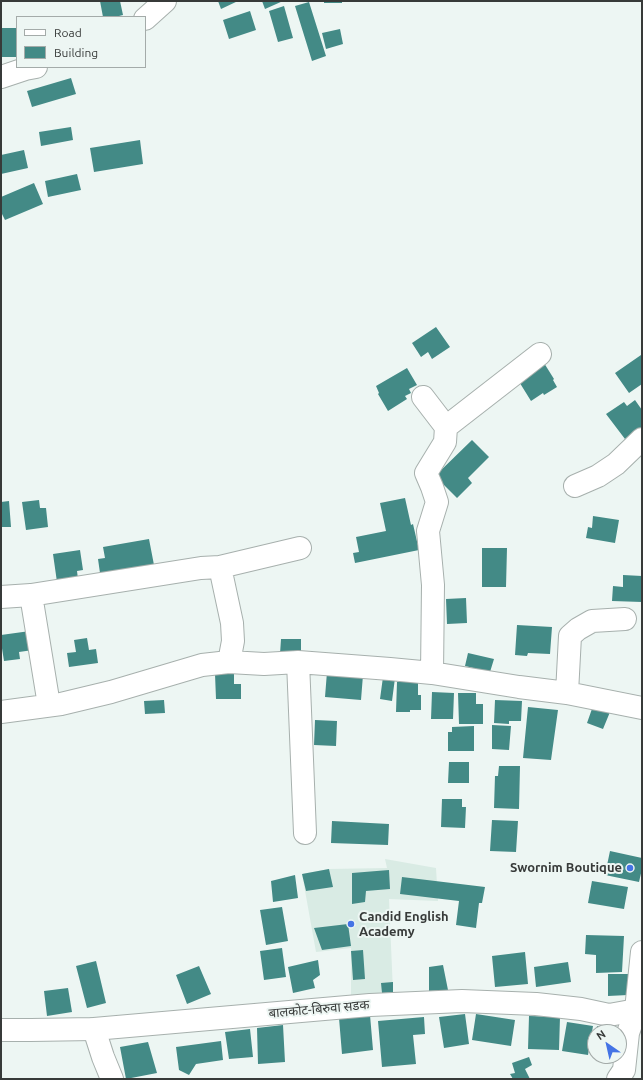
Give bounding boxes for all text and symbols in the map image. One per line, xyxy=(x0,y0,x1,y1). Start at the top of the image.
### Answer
legend xyxy=(16,16,146,68)
text: Road xyxy=(54,26,82,39)
text: Building xyxy=(54,46,98,59)
place label: Swornim Boutique xyxy=(510,860,622,876)
marker: Swornim Boutique xyxy=(625,863,635,873)
place label: Candid English Academy xyxy=(359,909,449,940)
marker: Candid English Academy xyxy=(346,919,356,929)
street label: बालकोट-बिरुवा सडक xyxy=(268,997,370,1021)
north arrow xyxy=(587,1024,627,1064)
text: N xyxy=(594,1028,608,1042)

